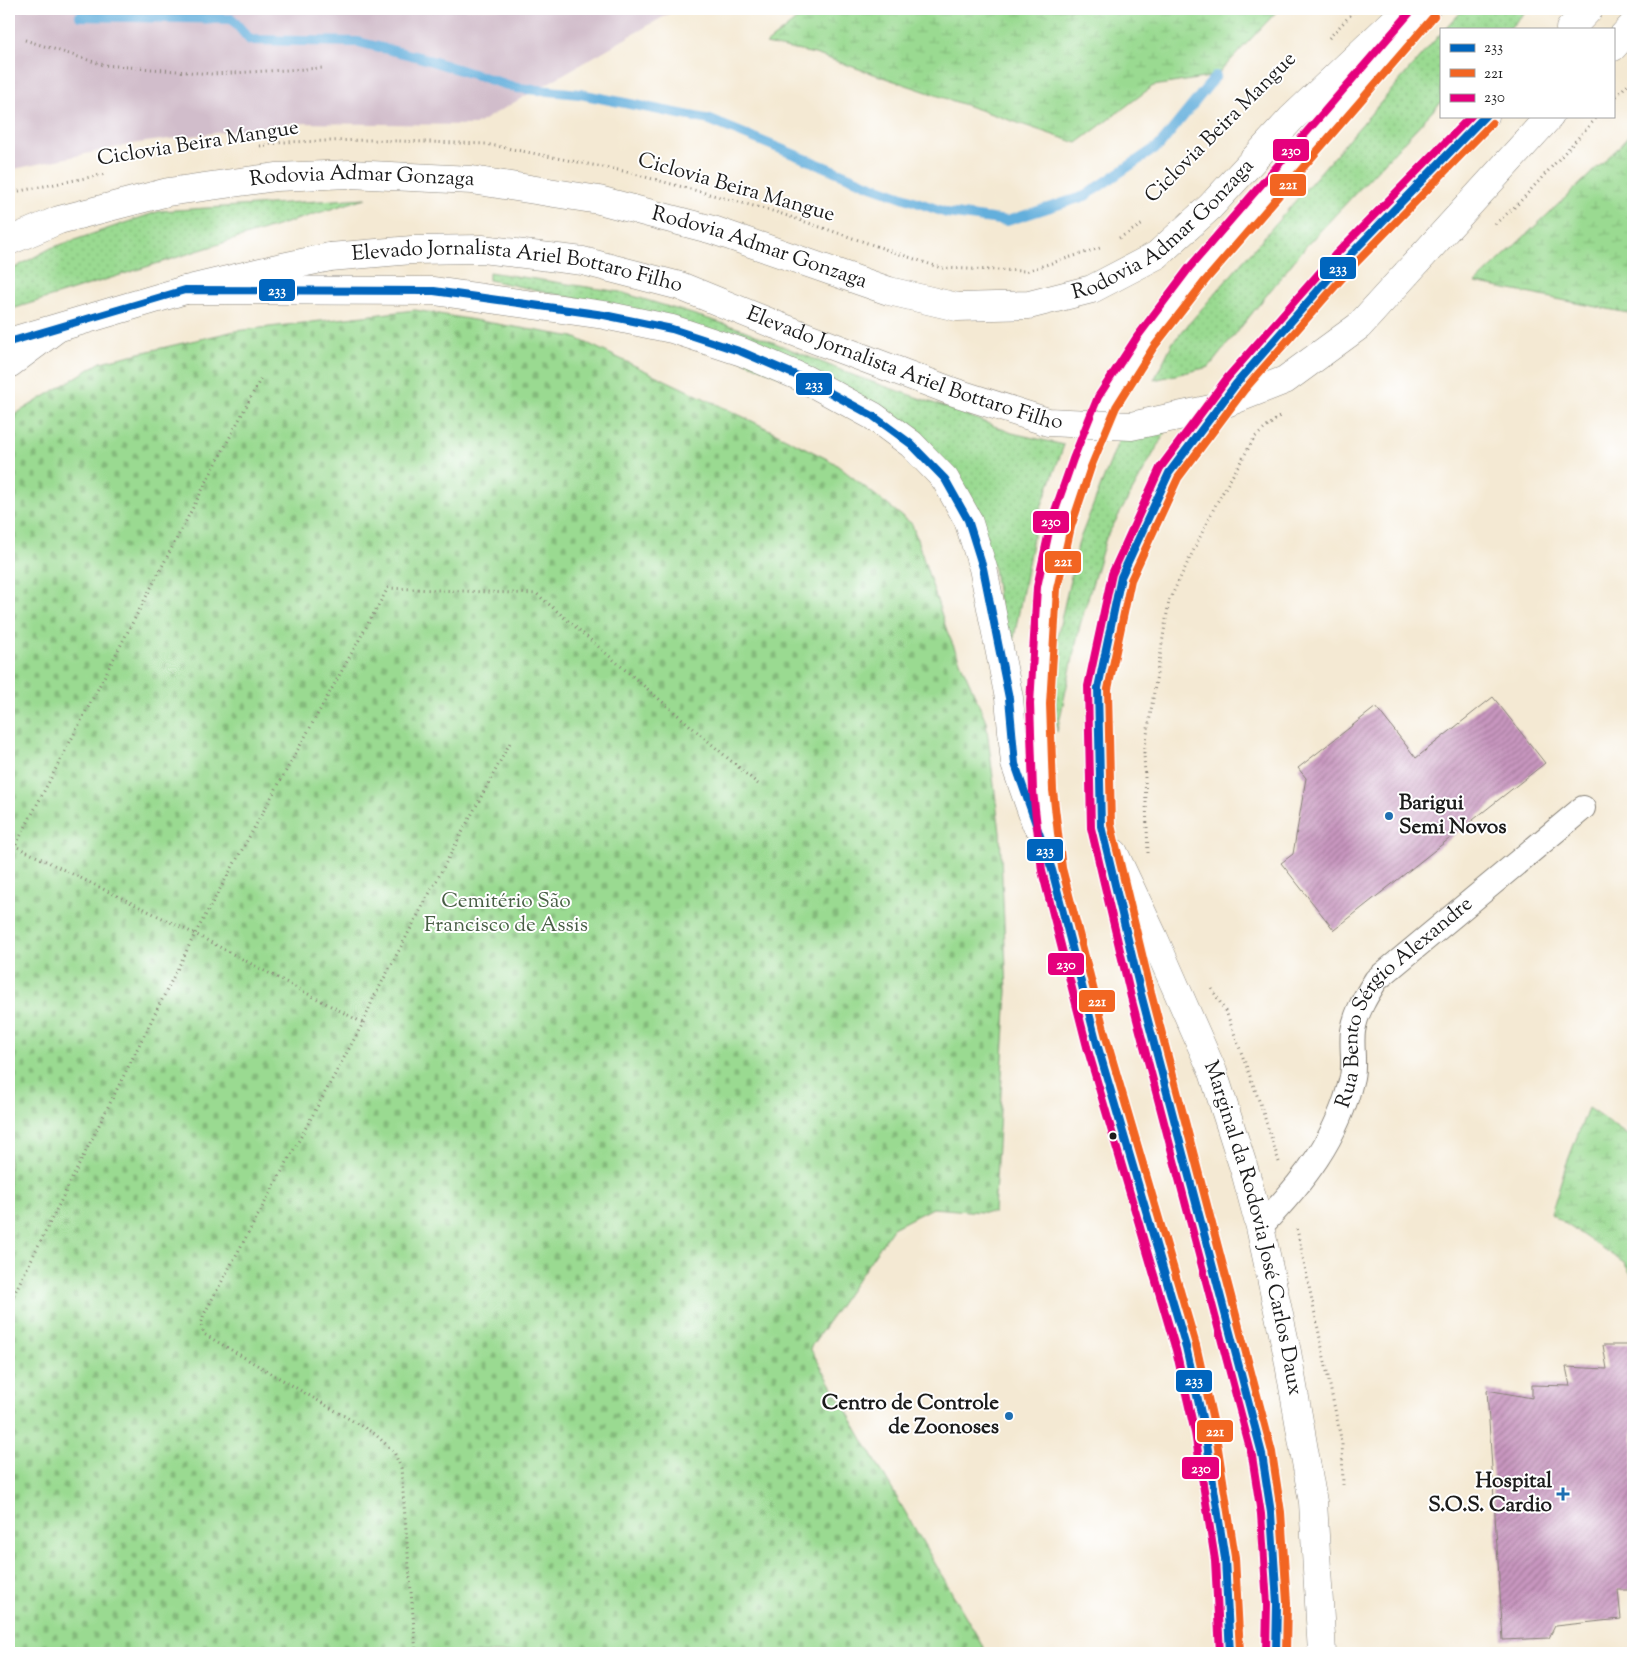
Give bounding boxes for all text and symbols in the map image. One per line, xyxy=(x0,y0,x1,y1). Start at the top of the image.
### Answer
legend xyxy=(1440,28,1614,118)
text: 233 xyxy=(1484,38,1503,59)
street label: Ciclovia Beira Mangue xyxy=(1138,45,1304,211)
text: 221 xyxy=(1484,64,1503,85)
text: 230 xyxy=(1484,88,1505,109)
street label: Ciclovia Beira Mangue xyxy=(95,113,301,175)
line badge: 230 xyxy=(1272,138,1310,162)
text: 230 xyxy=(1281,142,1301,162)
street label: Ciclovia Beira Mangue xyxy=(634,146,838,230)
street label: Rodovia Admar Gonzaga xyxy=(1069,152,1262,309)
street label: Rodovia Admar Gonzaga xyxy=(248,159,476,195)
line badge: 221 xyxy=(1269,173,1307,197)
text: 221 xyxy=(1279,176,1297,196)
street label: Rodovia Admar Gonzaga xyxy=(648,199,871,297)
street label: Elevado Jornalista Ariel Bottaro Filho xyxy=(350,234,686,301)
line badge: 233 xyxy=(1319,256,1357,280)
text: 233 xyxy=(1329,260,1347,280)
line badge: 233 xyxy=(258,278,296,302)
text: 233 xyxy=(268,282,286,302)
street label: Elevado Jornalista Ariel Bottaro Filho xyxy=(742,299,1063,438)
line badge: 233 xyxy=(795,372,833,396)
text: 233 xyxy=(805,376,823,396)
line badge: 230 xyxy=(1032,510,1070,534)
text: 230 xyxy=(1041,513,1061,533)
line badge: 221 xyxy=(1044,550,1082,574)
text: 221 xyxy=(1054,553,1072,573)
place label: Barigui Semi Novos xyxy=(1399,789,1507,843)
marker: Barigui Semi Novos xyxy=(1383,810,1395,822)
line badge: 233 xyxy=(1026,838,1064,862)
text: 233 xyxy=(1036,842,1054,862)
park label: Cemitério São Francisco de Assis xyxy=(424,887,588,941)
street label: Rua Bento Sérgio Alexandre xyxy=(1329,890,1480,1112)
line badge: 230 xyxy=(1047,952,1085,976)
text: 230 xyxy=(1056,956,1076,976)
line badge: 221 xyxy=(1078,989,1116,1013)
text: 221 xyxy=(1088,993,1106,1013)
street label: Marginal da Rodovia José Carlos Daux xyxy=(1195,1056,1309,1398)
unlabelled marker xyxy=(1108,1131,1118,1141)
line badge: 233 xyxy=(1175,1369,1213,1393)
text: 233 xyxy=(1185,1372,1203,1392)
place label: Centro de Controle de Zoonoses xyxy=(822,1389,999,1443)
marker: Centro de Controle de Zoonoses xyxy=(1003,1410,1015,1422)
line badge: 221 xyxy=(1196,1419,1234,1443)
text: 221 xyxy=(1206,1423,1224,1443)
line badge: 230 xyxy=(1181,1456,1220,1480)
text: 230 xyxy=(1191,1460,1211,1480)
place label: Hospital S.O.S. Cardio xyxy=(1428,1467,1553,1521)
marker: Hospital S.O.S. Cardio xyxy=(1556,1487,1570,1501)

